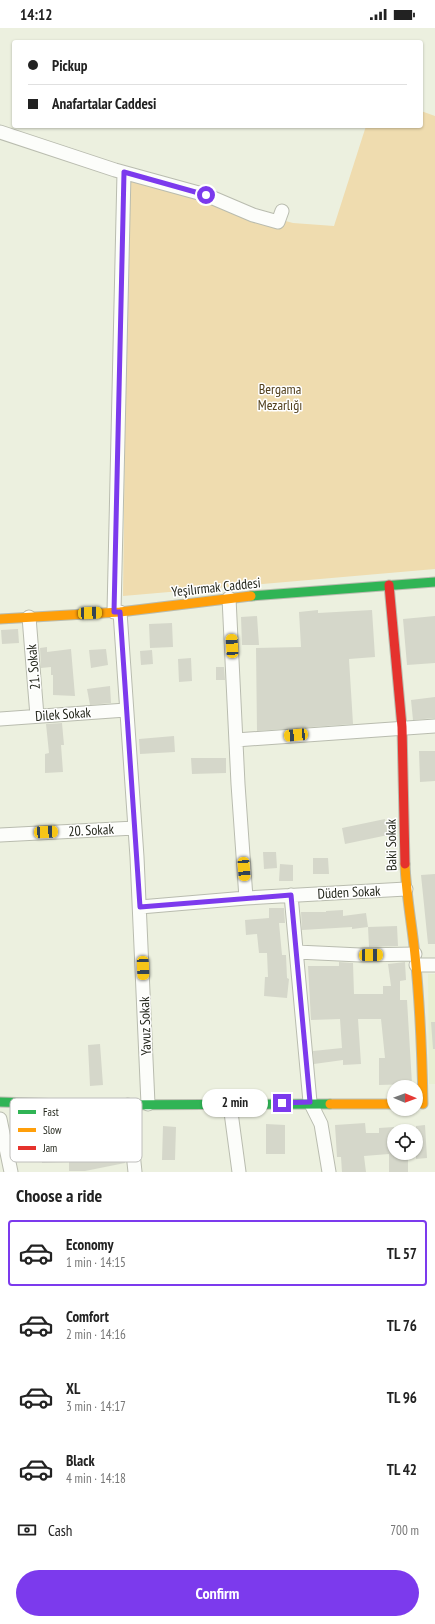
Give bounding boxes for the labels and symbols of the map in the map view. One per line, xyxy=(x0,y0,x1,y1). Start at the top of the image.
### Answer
route start xyxy=(197,186,215,204)
park label: Bergama Mezarlığı xyxy=(258,380,302,414)
street label: Yeşilırmak Caddesi xyxy=(171,573,261,601)
car xyxy=(78,607,102,619)
car xyxy=(225,634,239,658)
street label: 21. Sokak xyxy=(22,643,44,691)
street label: Dilek Sokak xyxy=(34,703,92,725)
car xyxy=(284,728,308,742)
street label: Baki Sokak xyxy=(382,818,400,871)
street label: 20. Sokak xyxy=(68,820,115,840)
car xyxy=(34,825,58,839)
car xyxy=(237,857,251,881)
street label: Düden Sokak xyxy=(317,881,381,903)
car xyxy=(359,949,383,961)
car xyxy=(137,956,149,980)
street label: Yavuz Sokak xyxy=(135,996,155,1056)
north arrow xyxy=(387,1080,423,1116)
callout: 2 min xyxy=(202,1089,268,1117)
route end xyxy=(273,1094,291,1112)
legend xyxy=(10,1098,142,1162)
text: Fast xyxy=(43,1105,59,1119)
text: Slow xyxy=(43,1123,62,1137)
text: Jam xyxy=(42,1141,57,1155)

